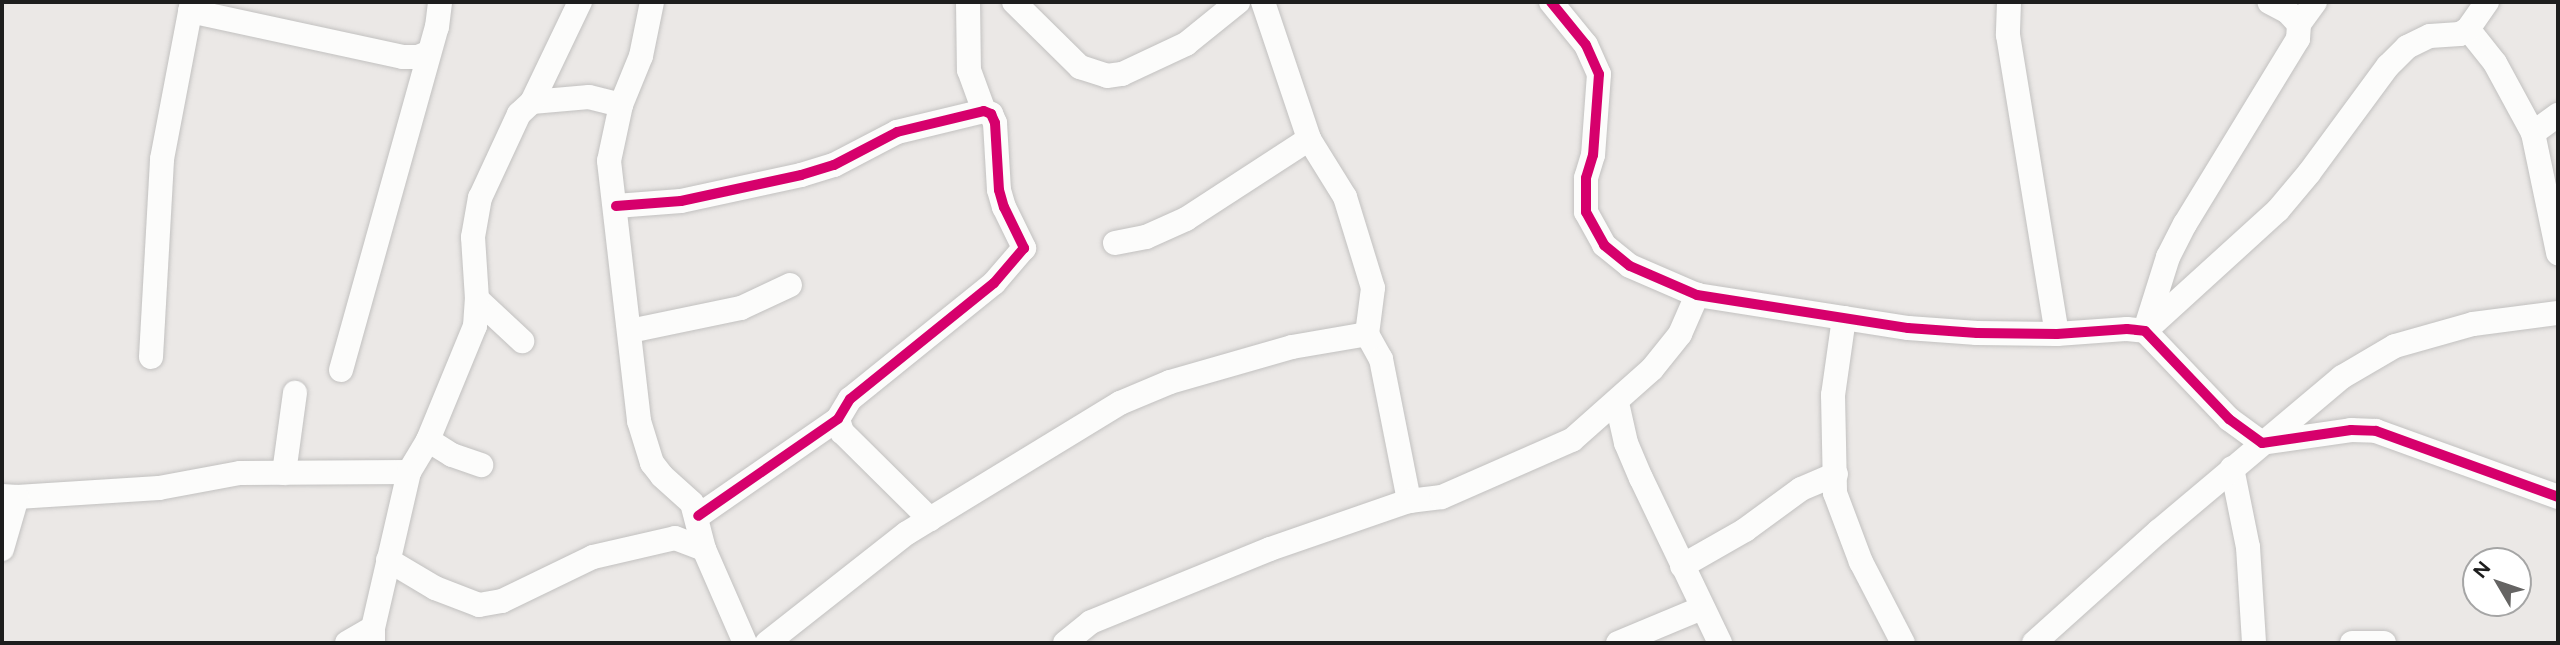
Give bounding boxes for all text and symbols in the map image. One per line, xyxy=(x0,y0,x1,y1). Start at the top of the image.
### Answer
north arrow xyxy=(2462,547,2532,617)
text: N xyxy=(2468,557,2495,583)

